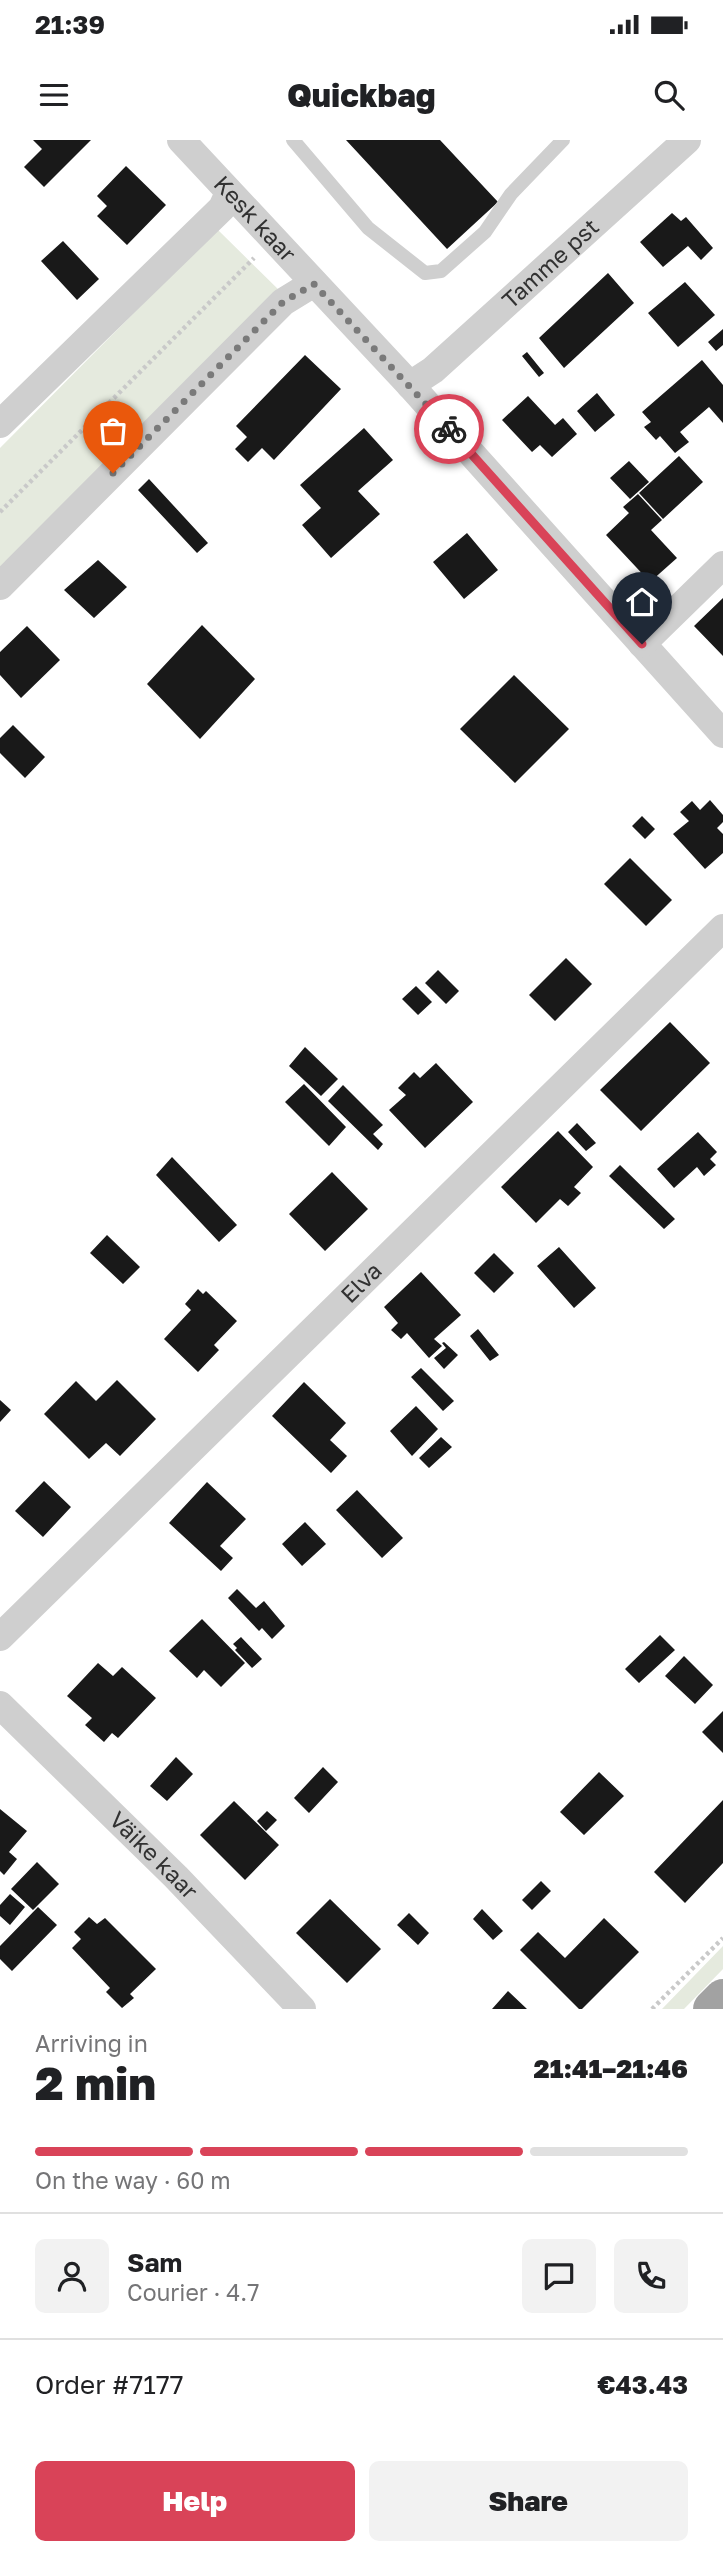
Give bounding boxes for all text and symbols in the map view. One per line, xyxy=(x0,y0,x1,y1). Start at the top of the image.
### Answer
text: 21:39 xyxy=(35,9,105,40)
icon: menu xyxy=(35,76,73,114)
text: Quickbag xyxy=(287,76,436,114)
icon: search xyxy=(650,76,688,114)
street label: Kesk kaar xyxy=(209,169,302,267)
street label: Tamme pst xyxy=(496,212,604,314)
courier xyxy=(414,394,484,464)
pin xyxy=(83,401,143,473)
icon: bike xyxy=(430,410,468,448)
icon: bag xyxy=(94,412,132,450)
pin xyxy=(612,572,672,644)
icon: home xyxy=(623,583,661,621)
street label: Elva xyxy=(334,1256,387,1308)
street label: Väike kaar xyxy=(104,1805,204,1904)
text: Arriving in xyxy=(35,2029,148,2057)
text: 21:41–21:46 xyxy=(534,2053,688,2084)
text: 2 min xyxy=(35,2055,156,2110)
text: On the way · 60 m xyxy=(35,2166,231,2194)
button: person xyxy=(35,2239,109,2313)
button: chat xyxy=(522,2239,596,2313)
button: phone xyxy=(614,2239,688,2313)
text: Sam xyxy=(127,2247,182,2278)
text: Courier · 4.7 xyxy=(127,2278,259,2306)
text: Order #7177 xyxy=(35,2369,183,2400)
text: €43.43 xyxy=(597,2369,688,2400)
button: Help xyxy=(35,2461,355,2541)
button: Share xyxy=(369,2461,688,2541)

